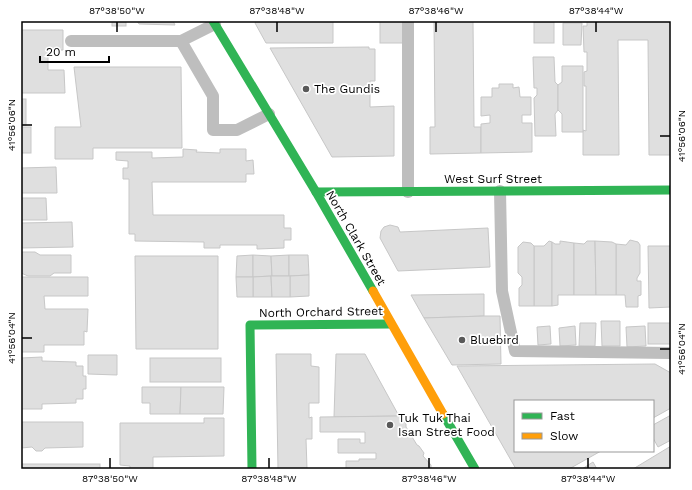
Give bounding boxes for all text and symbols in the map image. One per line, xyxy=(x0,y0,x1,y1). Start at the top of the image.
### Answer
text: 87°38'50"W xyxy=(89,5,145,16)
text: 87°38'48"W xyxy=(249,5,305,16)
text: 87°38'46"W xyxy=(408,5,464,16)
text: 87°38'44"W xyxy=(569,5,624,16)
scale bar xyxy=(40,38,109,64)
text: 20 m xyxy=(46,45,76,59)
place label: The Gundis xyxy=(314,82,380,96)
marker: The Gundis xyxy=(301,84,311,94)
text: 41°56'06"N xyxy=(6,99,17,151)
text: 41°56'06"N xyxy=(676,110,687,162)
street label: West Surf Street xyxy=(444,172,542,186)
street label: North Clark Street xyxy=(323,188,389,288)
street label: North Orchard Street xyxy=(259,304,383,320)
text: 41°56'04"N xyxy=(6,312,17,364)
text: 41°56'04"N xyxy=(676,323,687,375)
place label: Bluebird xyxy=(470,333,519,347)
marker: Bluebird xyxy=(457,335,467,345)
legend xyxy=(514,400,654,452)
text: Fast xyxy=(550,409,575,423)
place label: Tuk Tuk Thai Isan Street Food xyxy=(398,411,495,439)
marker: Tuk Tuk Thai Isan Street Food xyxy=(385,420,395,430)
text: Slow xyxy=(550,429,578,443)
text: 87°38'50"W xyxy=(82,473,138,484)
text: 87°38'48"W xyxy=(241,473,297,484)
text: 87°38'46"W xyxy=(401,473,457,484)
text: 87°38'44"W xyxy=(561,473,616,484)

